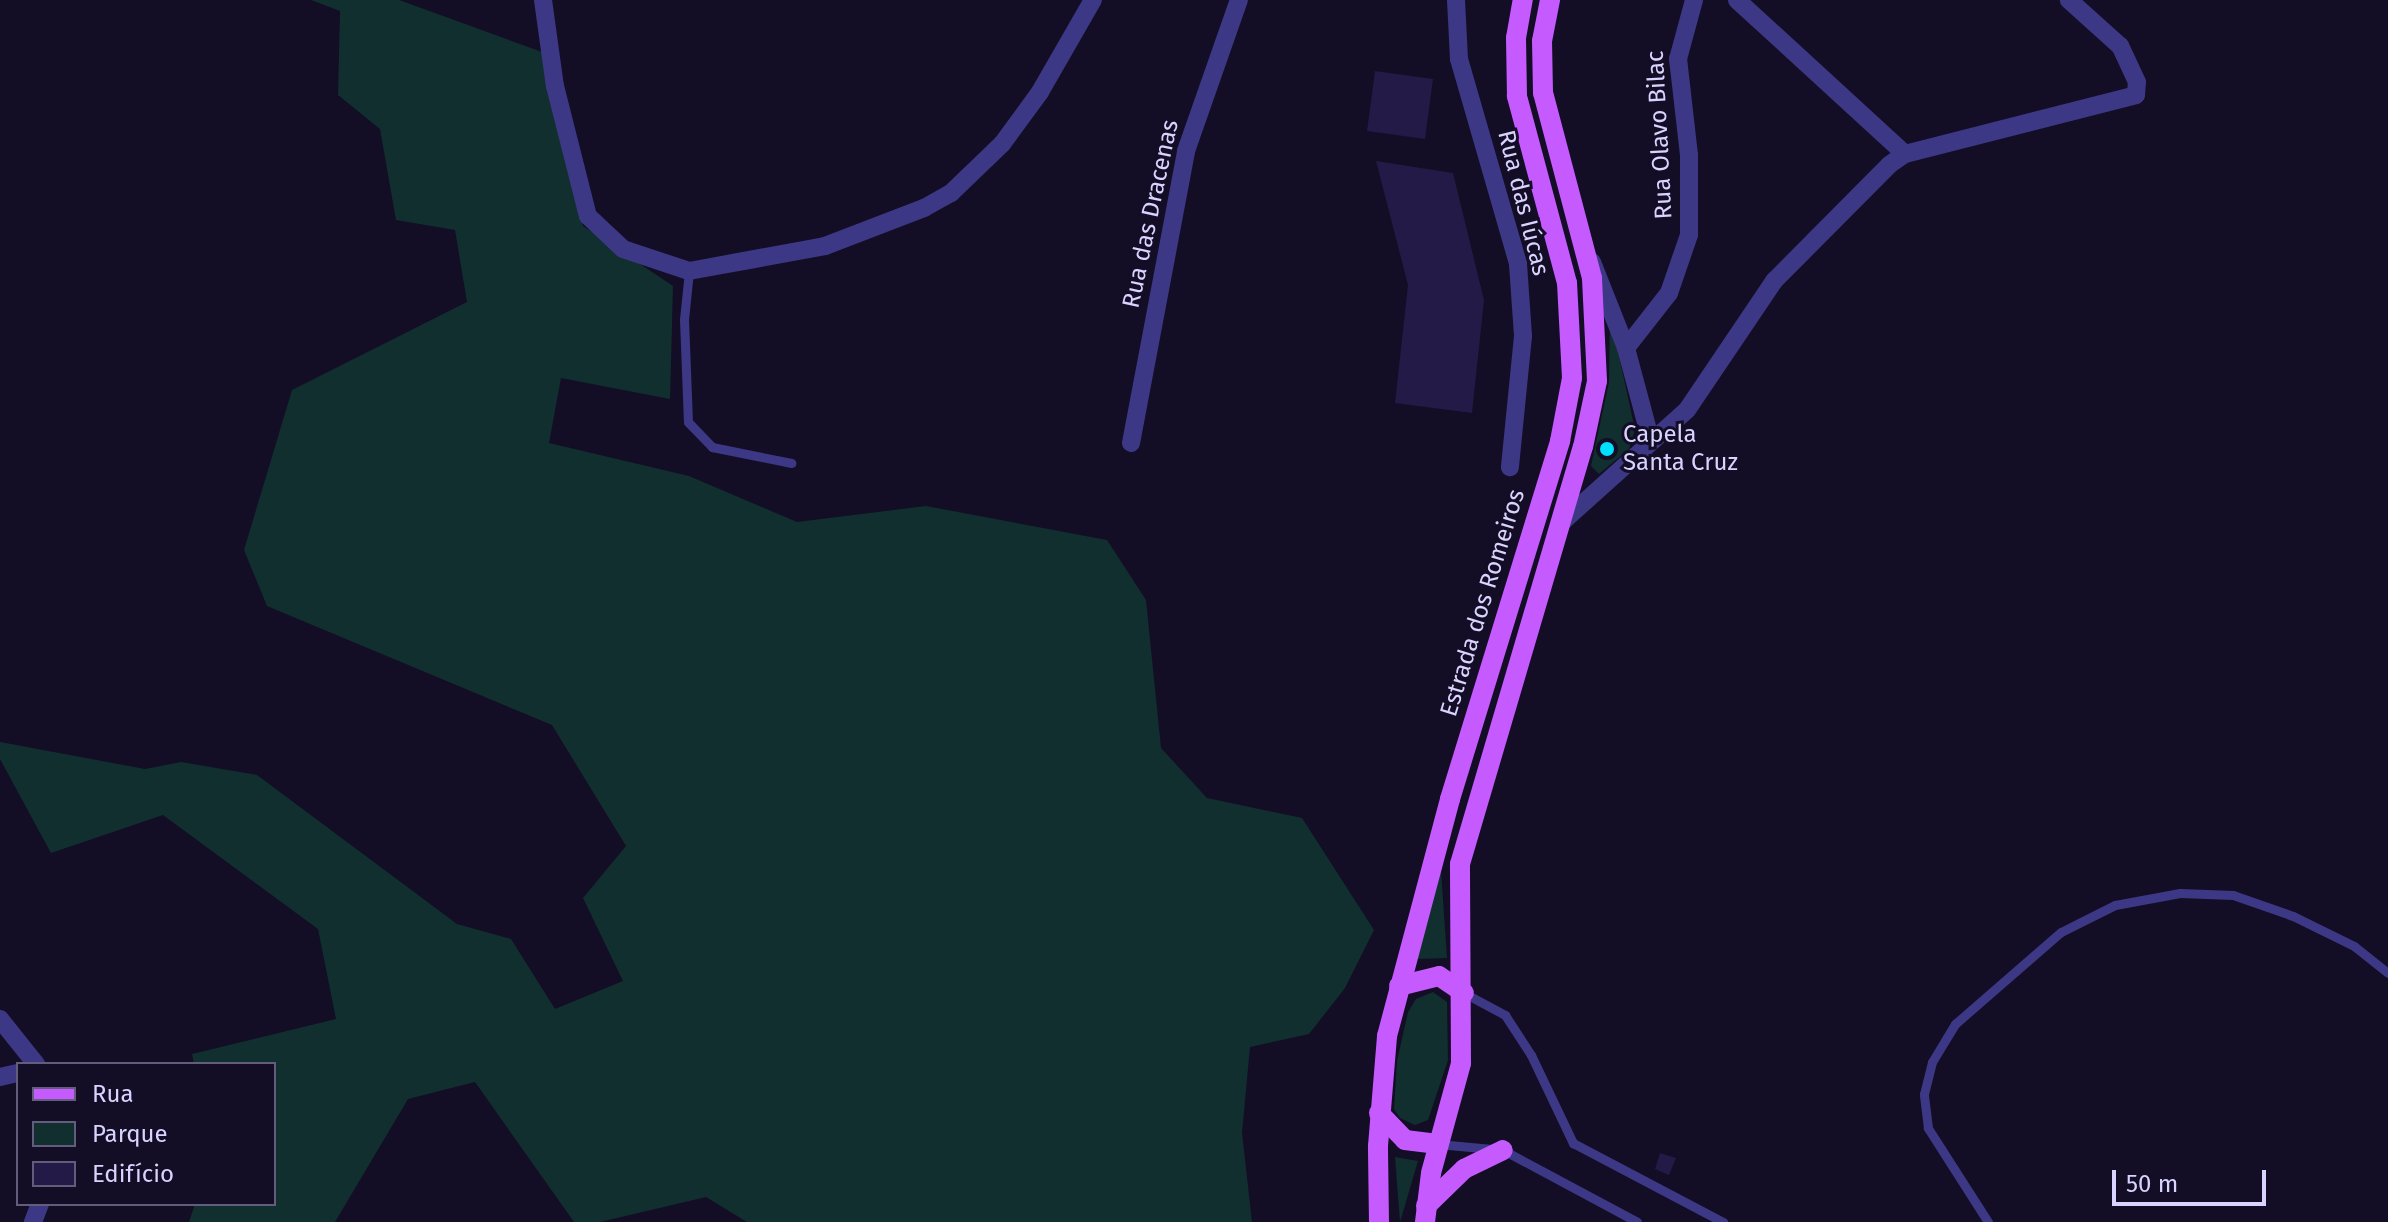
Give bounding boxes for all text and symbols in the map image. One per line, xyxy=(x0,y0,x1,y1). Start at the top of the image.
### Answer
street label: Rua Olavo Bilac xyxy=(1641,50,1679,220)
street label: Rua das Dracenas xyxy=(1117,117,1185,311)
street label: Rua das Iúcas xyxy=(1491,127,1555,279)
place label: Capela Santa Cruz xyxy=(1623,421,1738,477)
marker: Capela Santa Cruz xyxy=(1598,440,1616,458)
street label: Estrada dos Romeiros xyxy=(1435,486,1531,720)
legend xyxy=(16,1062,276,1206)
text: Rua xyxy=(92,1080,134,1108)
text: Parque xyxy=(92,1120,168,1148)
scale bar xyxy=(2116,1154,2270,1204)
text: Edifício xyxy=(92,1160,174,1188)
text: 50 m xyxy=(2126,1170,2178,1198)

